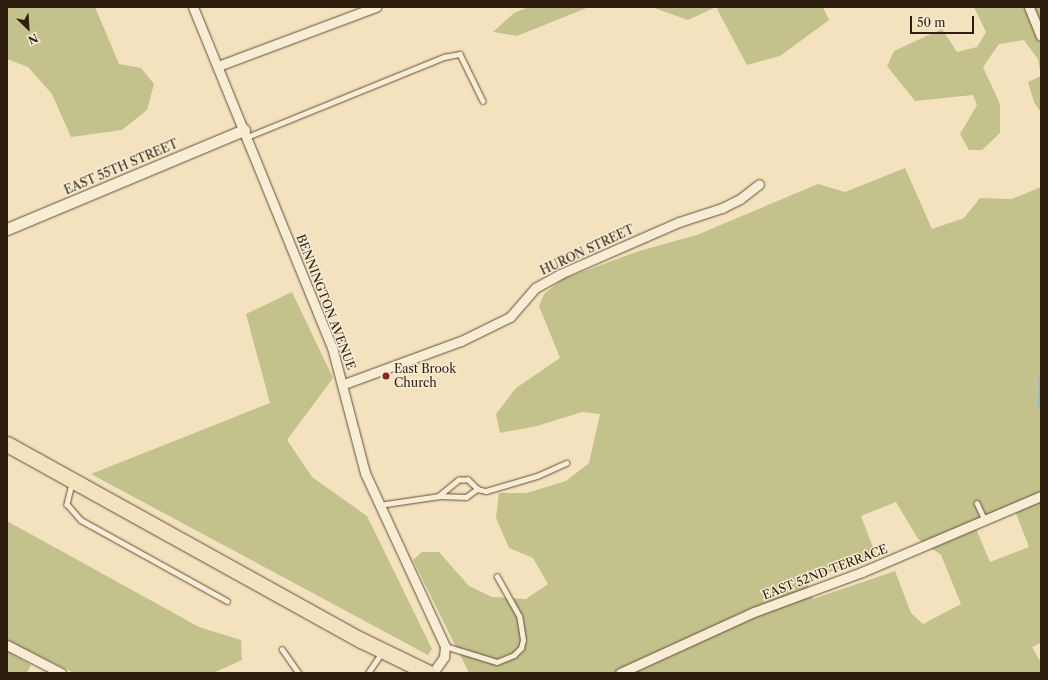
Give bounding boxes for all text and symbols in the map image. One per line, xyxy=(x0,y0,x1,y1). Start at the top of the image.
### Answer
north arrow xyxy=(8,8,48,48)
scale bar xyxy=(912,8,976,34)
text: 50 m xyxy=(917,15,946,30)
text: N xyxy=(26,31,40,47)
street label: EAST 55TH STREET xyxy=(62,136,180,198)
street label: HURON STREET xyxy=(538,222,636,278)
street label: BENNINGTON AVENUE xyxy=(293,232,359,372)
place label: East Brook Church xyxy=(394,362,456,390)
marker: East Brook Church xyxy=(381,371,391,381)
street label: EAST 52ND TERRACE xyxy=(760,541,890,603)

